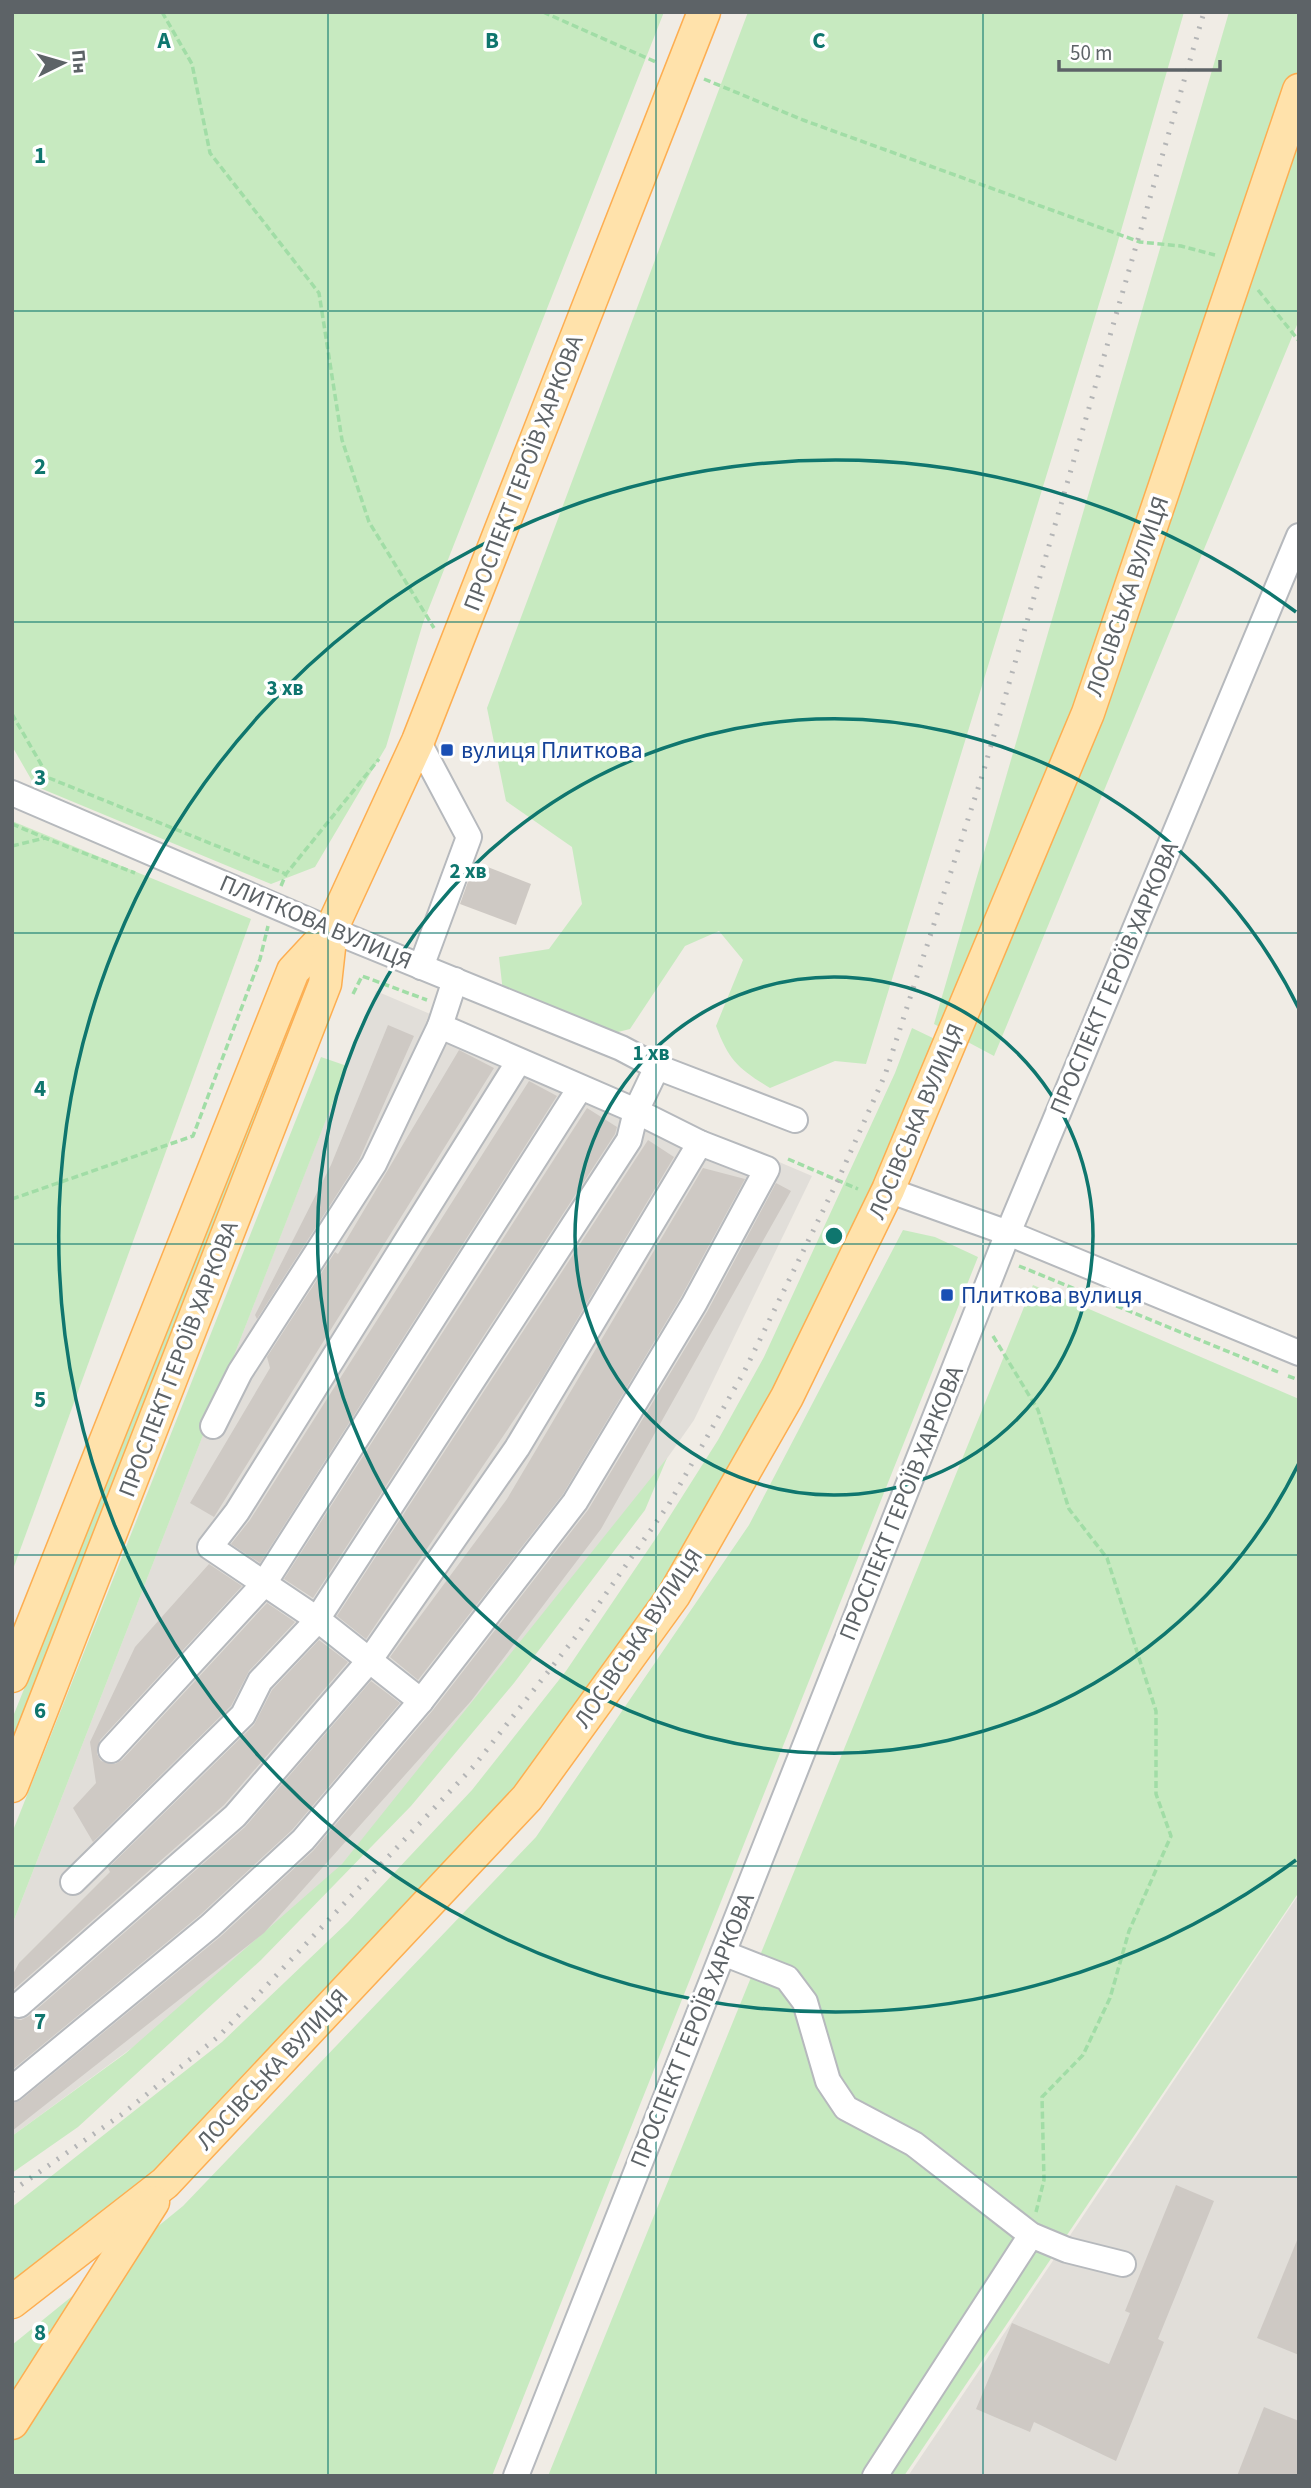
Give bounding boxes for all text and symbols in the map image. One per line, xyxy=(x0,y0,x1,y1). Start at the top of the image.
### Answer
text: A xyxy=(156,24,171,57)
text: B xyxy=(485,24,499,57)
text: C xyxy=(812,24,826,57)
north arrow xyxy=(28,28,98,98)
scale bar xyxy=(1059,28,1220,72)
text: 50 m xyxy=(1070,38,1112,68)
text: Пн xyxy=(64,49,93,75)
text: 1 xyxy=(34,139,46,172)
street label: ПРОСПЕКТ ГЕРОЇВ ХАРКОВА xyxy=(455,330,592,616)
text: 2 xyxy=(34,450,46,483)
street label: ЛОСІВСЬКА ВУЛИЦЯ xyxy=(1077,491,1178,701)
text: 3 хв xyxy=(266,673,304,703)
place label: вулиця Плиткова xyxy=(461,733,643,768)
marker: вулиця Плиткова xyxy=(439,742,455,758)
text: 3 xyxy=(34,761,46,794)
street label: ПРОСПЕКТ ГЕРОЇВ ХАРКОВА xyxy=(1041,836,1188,1120)
text: 2 хв xyxy=(449,856,487,886)
street label: ПЛИТКОВА ВУЛИЦЯ xyxy=(214,866,417,979)
street label: ЛОСІВСЬКА ВУЛИЦЯ xyxy=(859,1018,974,1225)
text: 1 хв xyxy=(632,1038,670,1068)
text: 4 xyxy=(34,1072,46,1105)
street label: ПРОСПЕКТ ГЕРОЇВ ХАРКОВА xyxy=(110,1216,247,1502)
centre of rings xyxy=(822,1224,846,1248)
place label: Плиткова вулиця xyxy=(961,1278,1143,1313)
marker: Плиткова вулиця xyxy=(939,1287,955,1303)
street label: ПРОСПЕКТ ГЕРОЇВ ХАРКОВА xyxy=(830,1361,973,1646)
text: 5 xyxy=(34,1383,46,1416)
street label: ЛОСІВСЬКА ВУЛИЦЯ xyxy=(565,1542,712,1735)
text: 6 xyxy=(34,1694,46,1727)
street label: ПРОСПЕКТ ГЕРОЇВ ХАРКОВА xyxy=(621,1888,764,2173)
street label: ЛОСІВСЬКА ВУЛИЦЯ xyxy=(188,1981,357,2158)
text: 7 xyxy=(34,2005,46,2038)
text: 8 xyxy=(34,2316,46,2349)

